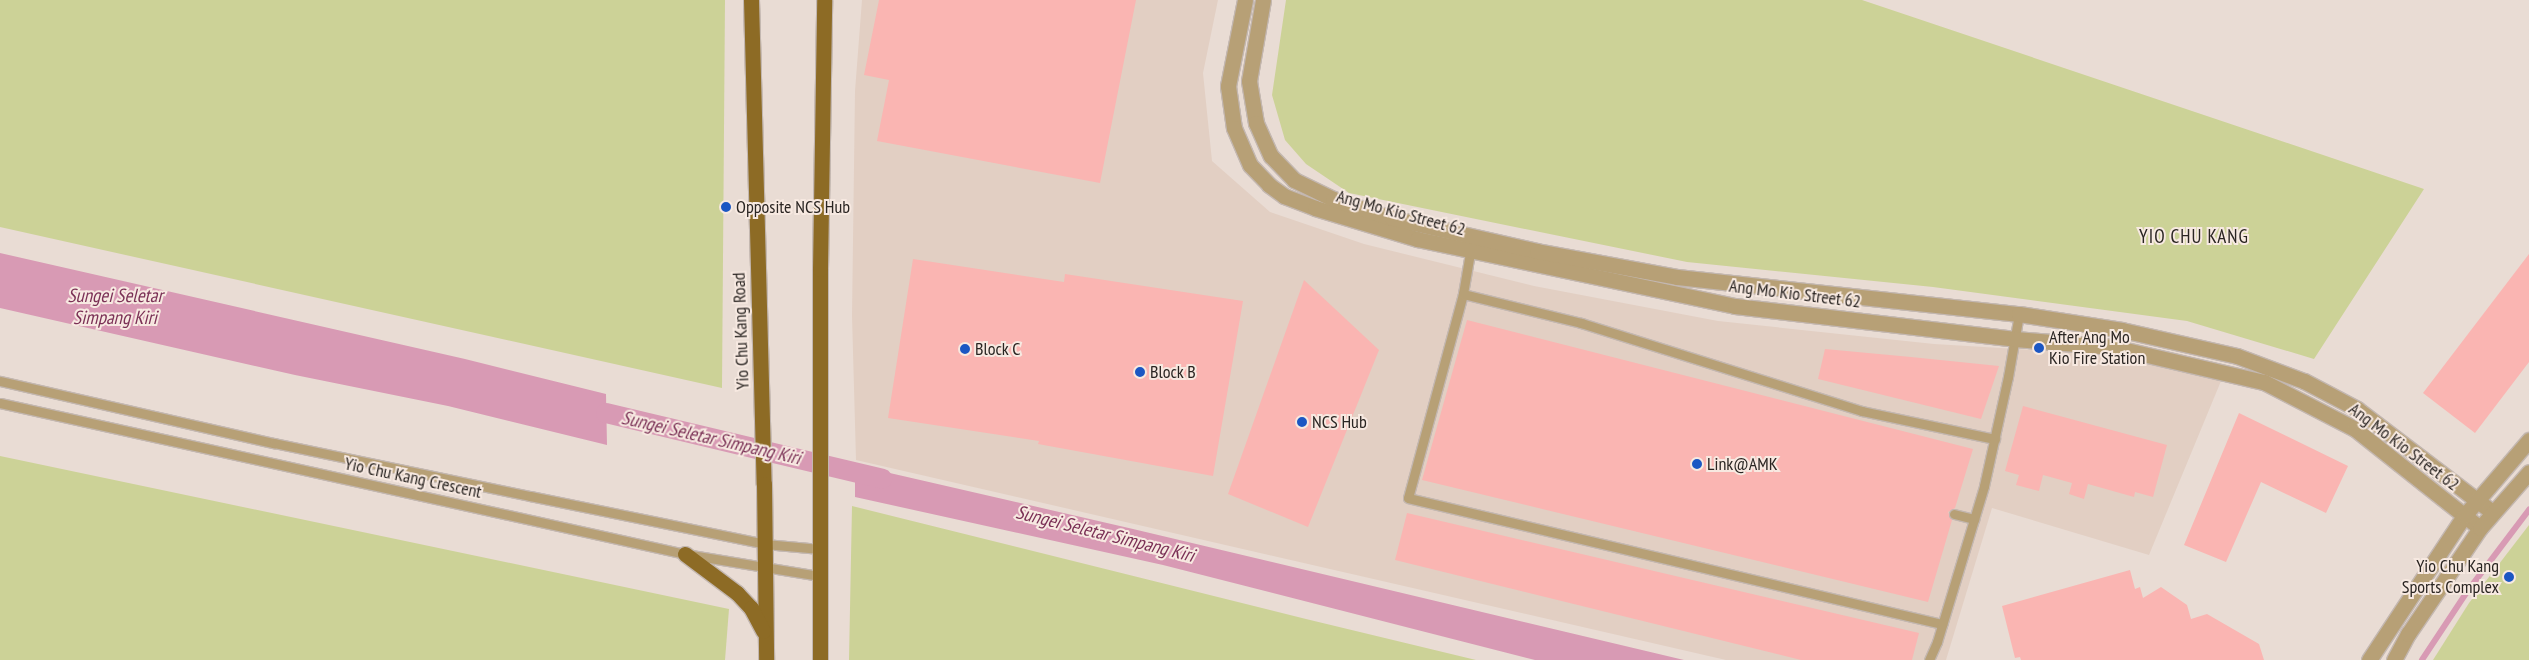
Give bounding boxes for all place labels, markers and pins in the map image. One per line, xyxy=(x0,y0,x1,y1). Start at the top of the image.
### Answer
place label: Opposite NCS Hub xyxy=(736,196,850,218)
marker: Opposite NCS Hub xyxy=(720,201,732,213)
place label: After Ang Mo Kio Fire Station xyxy=(2049,327,2145,369)
place label: Block C xyxy=(975,338,1021,360)
marker: After Ang Mo Kio Fire Station xyxy=(2033,342,2045,354)
marker: Block C xyxy=(959,343,971,355)
place label: Block B xyxy=(1150,361,1196,383)
marker: Block B xyxy=(1134,366,1146,378)
place label: NCS Hub xyxy=(1312,411,1367,433)
marker: NCS Hub xyxy=(1296,416,1308,428)
place label: Link@AMK xyxy=(1707,453,1778,475)
marker: Link@AMK xyxy=(1691,458,1703,470)
place label: Yio Chu Kang Sports Complex xyxy=(2402,556,2499,598)
marker: Yio Chu Kang Sports Complex xyxy=(2503,571,2515,583)

